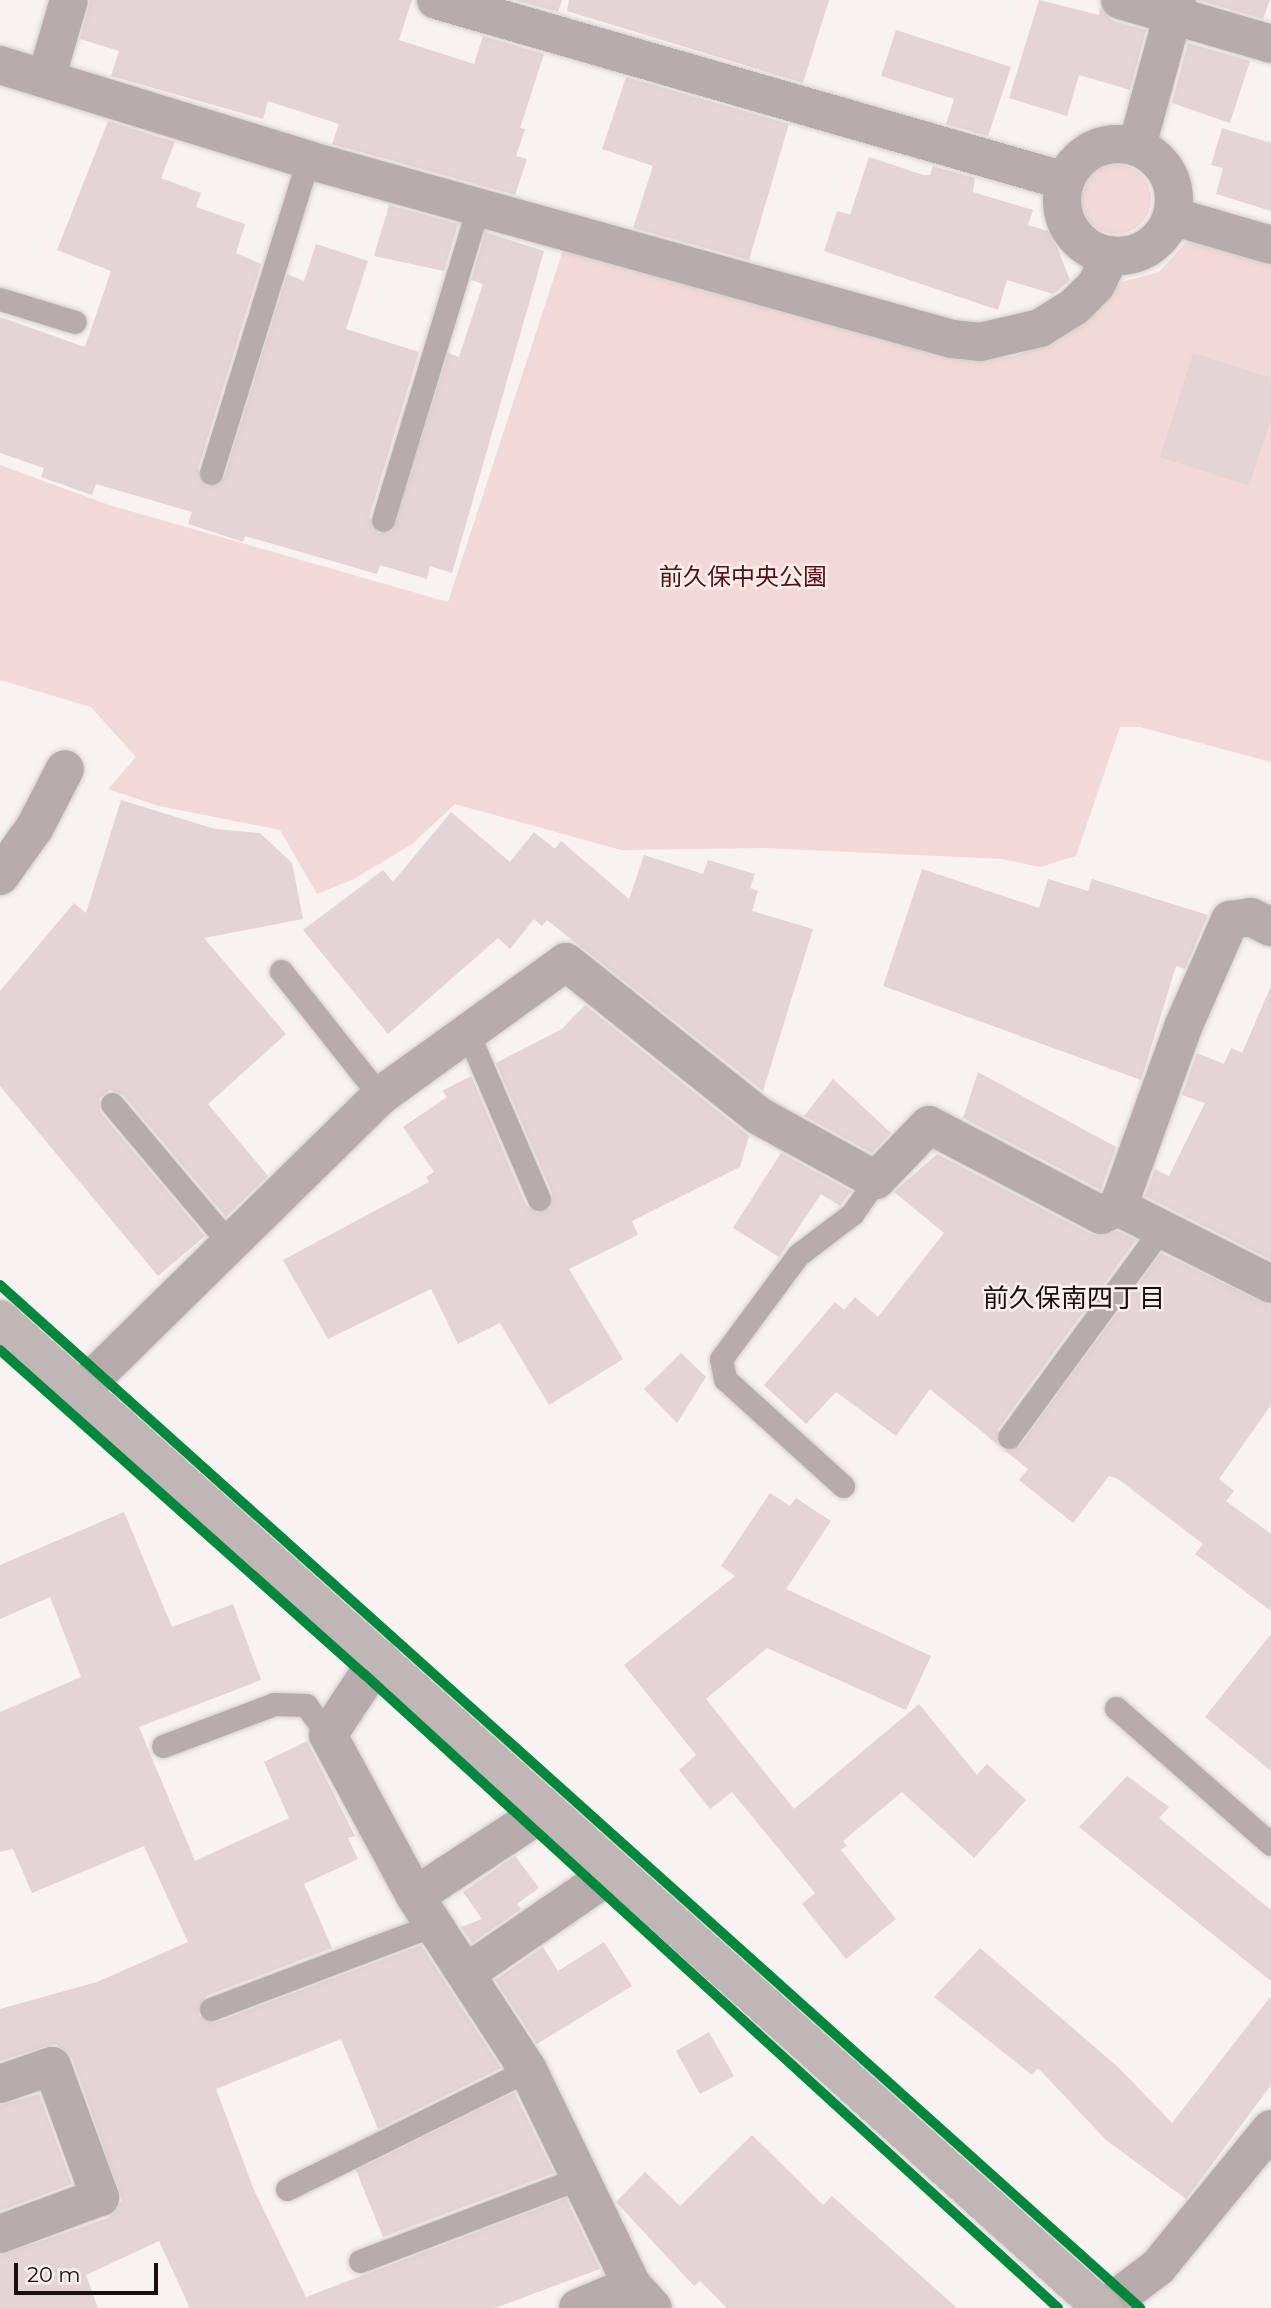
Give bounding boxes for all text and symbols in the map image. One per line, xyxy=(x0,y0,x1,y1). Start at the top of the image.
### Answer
park label: 前久保中央公園 xyxy=(659,563,827,591)
district label: 前久保南四丁目 xyxy=(983,1283,1165,1315)
scale bar xyxy=(18,2248,161,2292)
text: 20 m xyxy=(27,2262,81,2287)

